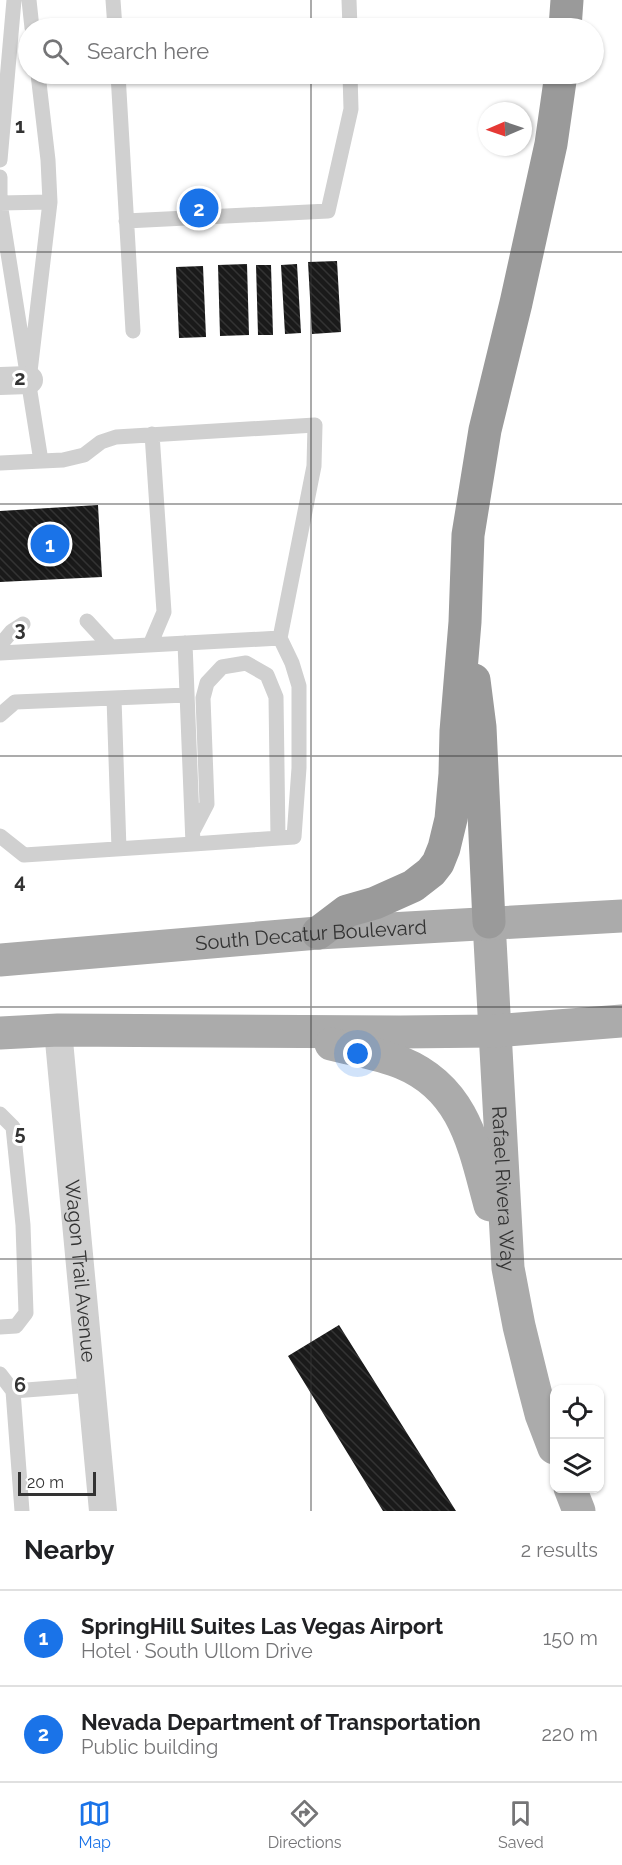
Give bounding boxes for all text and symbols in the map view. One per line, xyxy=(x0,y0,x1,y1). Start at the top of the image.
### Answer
search box xyxy=(18,18,604,84)
icon: search xyxy=(39,35,72,68)
text: Search here xyxy=(87,38,209,64)
north arrow xyxy=(478,102,532,156)
text: 1 xyxy=(15,114,25,138)
pin: 2 xyxy=(180,186,218,230)
text: 2 xyxy=(14,366,26,390)
pin: 1 xyxy=(31,522,70,566)
text: 3 xyxy=(14,617,26,641)
text: 4 xyxy=(14,869,26,893)
street label: South Decatur Boulevard xyxy=(194,915,427,955)
your location xyxy=(343,1039,372,1068)
street label: Rafael Rivera Way xyxy=(487,1105,520,1272)
text: 5 xyxy=(14,1121,26,1145)
street label: Wagon Trail Avenue xyxy=(60,1178,101,1364)
text: 6 xyxy=(14,1373,26,1397)
map controls xyxy=(550,1385,604,1493)
button: locate xyxy=(550,1385,604,1439)
button: layers xyxy=(550,1439,604,1493)
scale bar xyxy=(18,1469,96,1496)
text: 20 m xyxy=(27,1473,64,1492)
text: Nearby xyxy=(24,1535,114,1565)
text: 2 results xyxy=(521,1538,598,1562)
text: SpringHill Suites Las Vegas Airport xyxy=(81,1613,443,1639)
text: 1 xyxy=(39,1626,48,1650)
text: 150 m xyxy=(543,1626,598,1650)
text: Hotel · South Ullom Drive xyxy=(81,1639,313,1663)
text: Nevada Department of Transportation xyxy=(81,1709,481,1735)
text: 2 xyxy=(38,1722,49,1746)
text: 220 m xyxy=(541,1722,598,1746)
text: Public building xyxy=(81,1735,218,1759)
tab: Map xyxy=(78,1797,111,1852)
tab: Directions xyxy=(268,1797,342,1852)
tab: Saved xyxy=(498,1797,544,1852)

